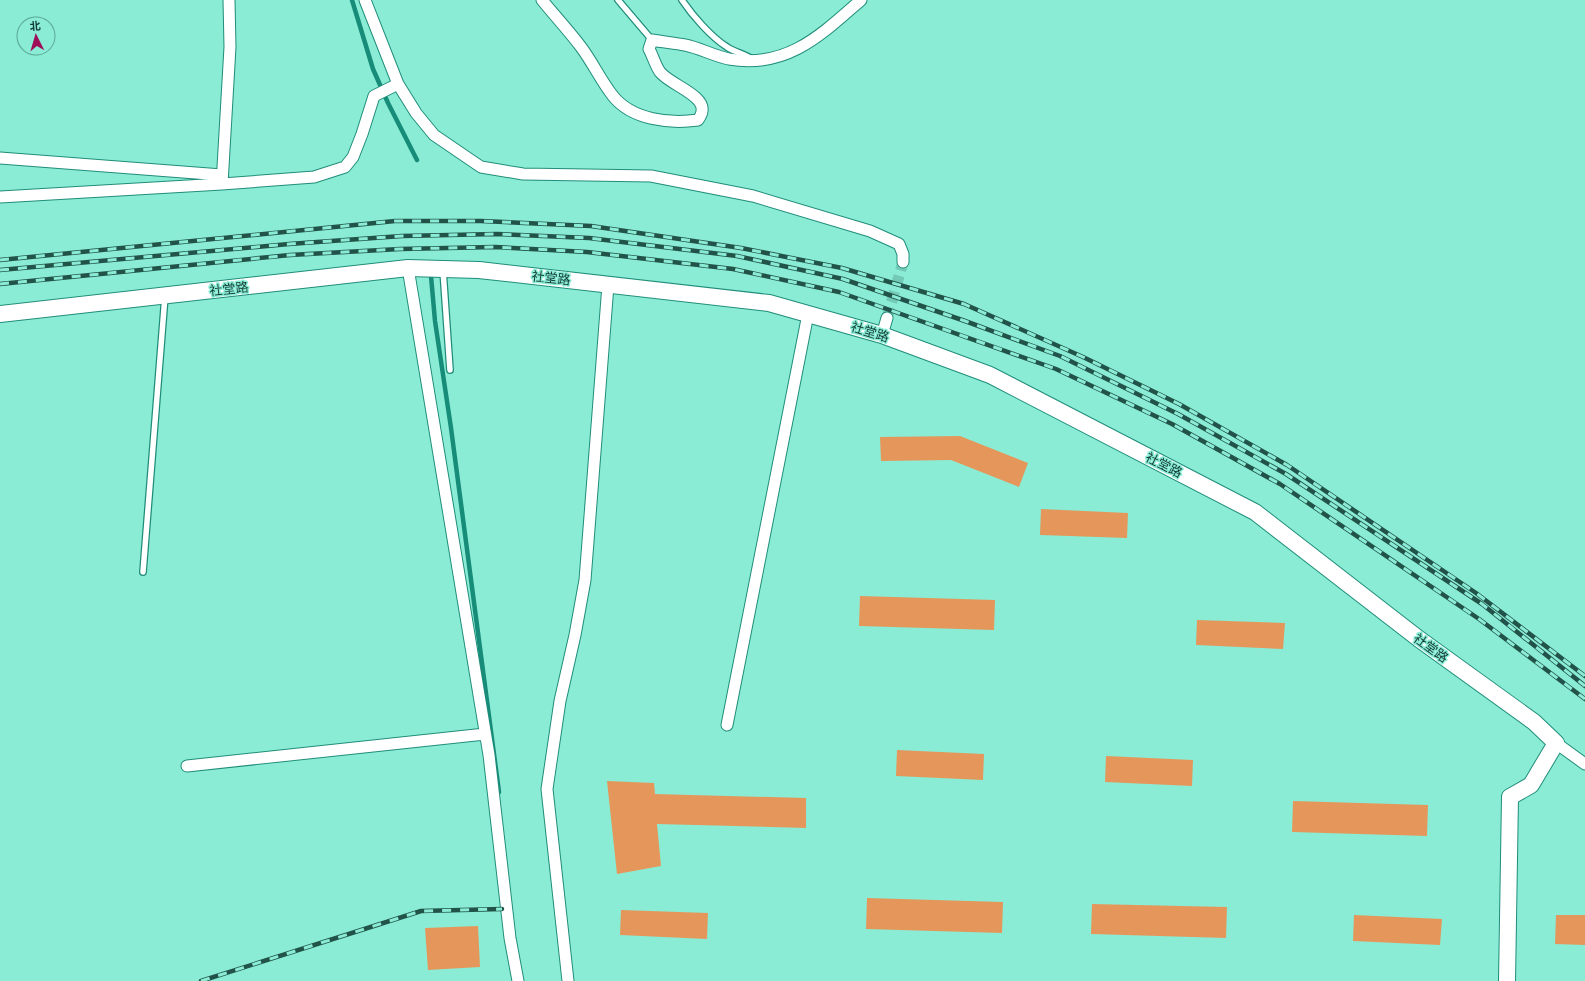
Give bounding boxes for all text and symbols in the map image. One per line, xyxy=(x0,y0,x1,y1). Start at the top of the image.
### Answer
north arrow xyxy=(16,16,56,56)
text: 北 xyxy=(29,20,41,33)
street label: 社堂路 xyxy=(531,269,571,287)
street label: 社堂路 xyxy=(209,280,249,298)
street label: 社堂路 xyxy=(849,319,891,345)
street label: 社堂路 xyxy=(1143,449,1185,481)
street label: 社堂路 xyxy=(1411,630,1451,666)

